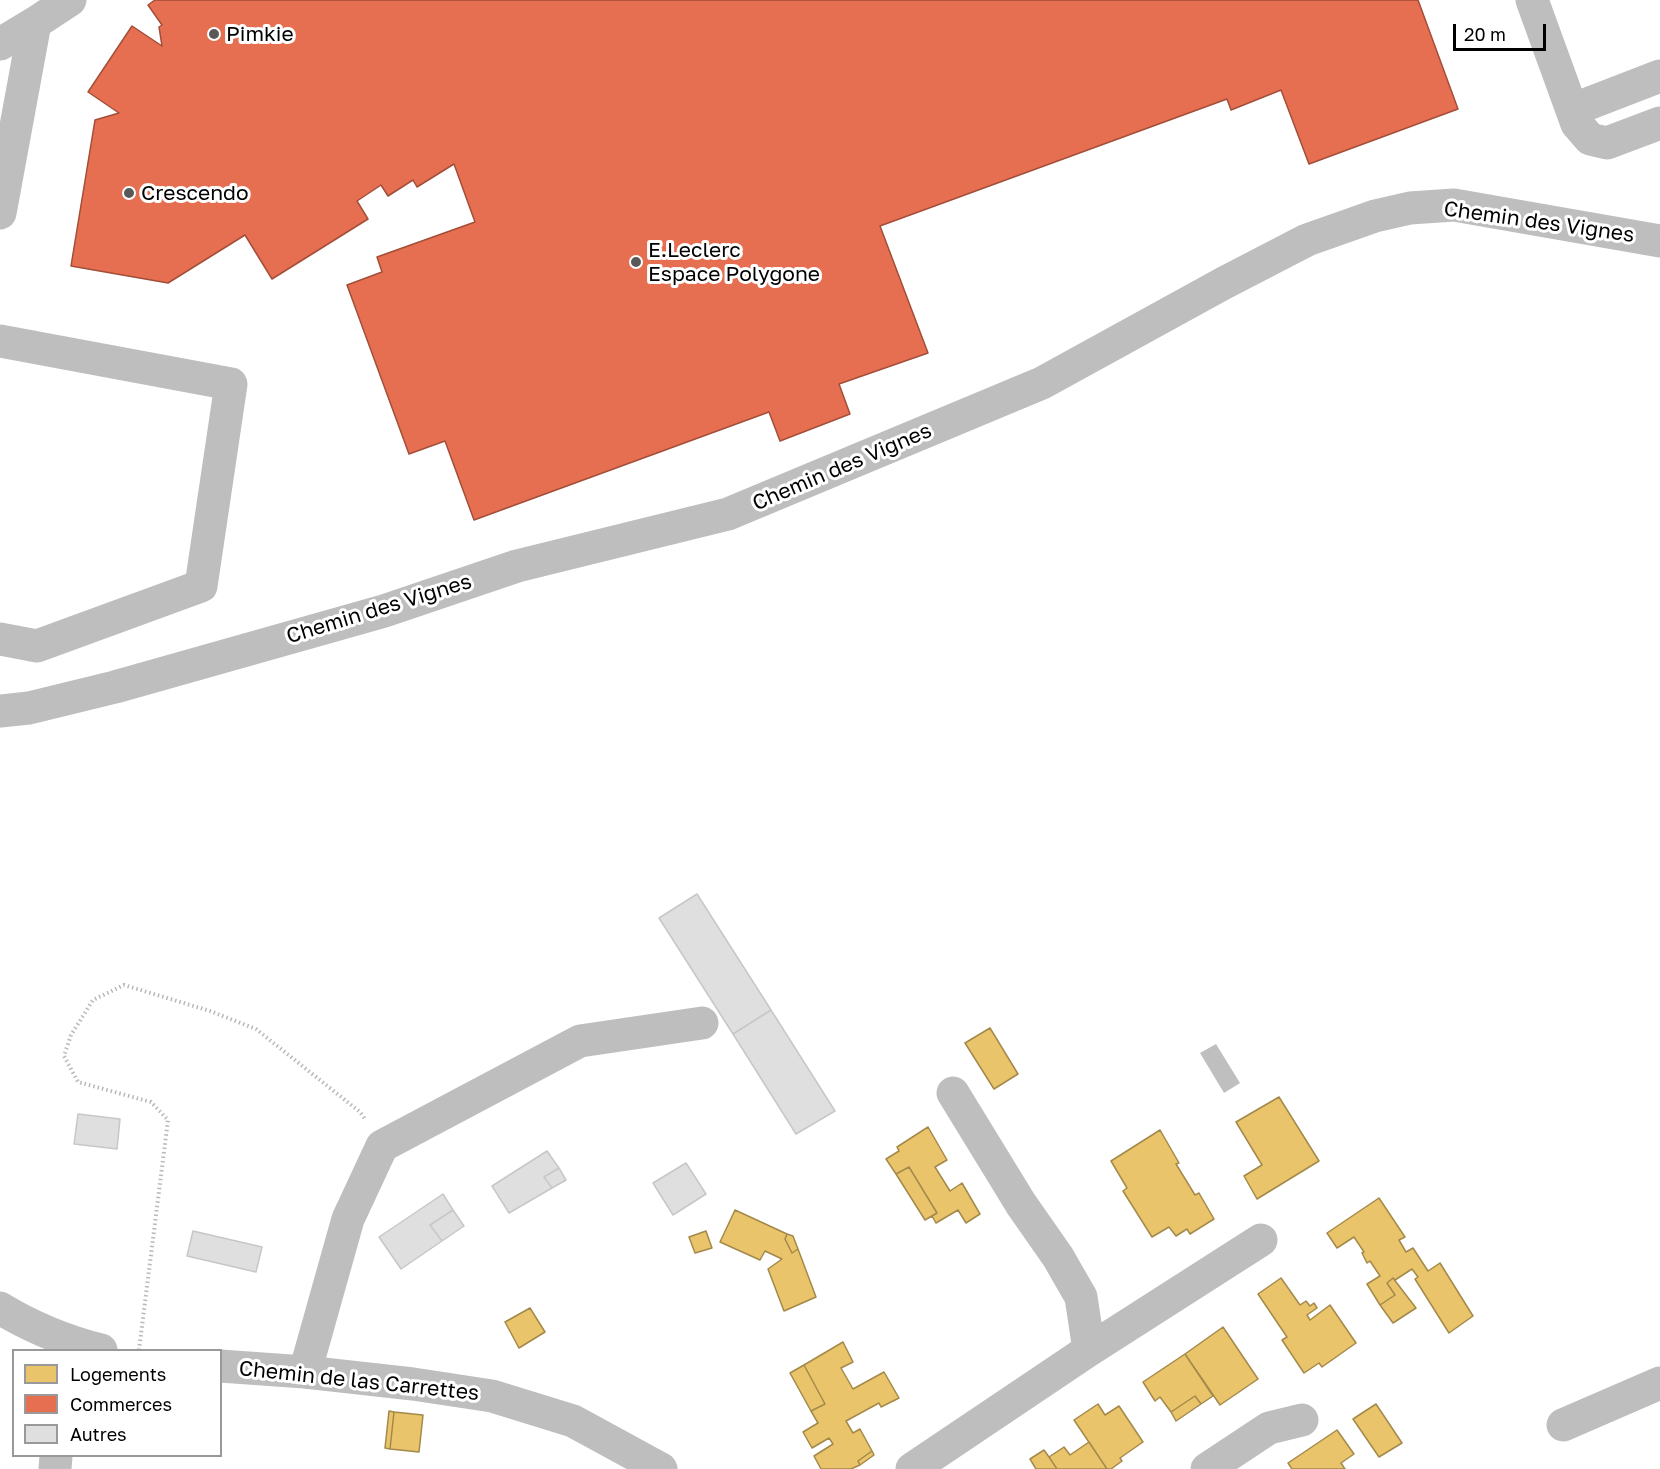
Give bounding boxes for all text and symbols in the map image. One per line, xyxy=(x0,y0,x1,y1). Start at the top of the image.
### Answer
scale bar xyxy=(1456,12,1549,50)
place label: Pimkie xyxy=(226,21,294,47)
text: 20 m xyxy=(1464,23,1506,45)
marker: Pimkie xyxy=(207,27,221,41)
place label: Crescendo xyxy=(141,180,249,206)
marker: Crescendo xyxy=(122,186,136,200)
street label: Chemin des Vignes xyxy=(1442,196,1636,248)
place label: E.Leclerc Espace Polygone xyxy=(648,237,820,287)
marker: E.Leclerc Espace Polygone xyxy=(629,255,643,269)
street label: Chemin des Vignes xyxy=(749,418,935,516)
street label: Chemin des Vignes xyxy=(283,569,475,649)
legend xyxy=(12,1349,222,1457)
street label: Chemin de las Carrettes xyxy=(238,1356,480,1406)
text: Logements xyxy=(70,1363,166,1385)
text: Commerces xyxy=(70,1393,172,1415)
text: Autres xyxy=(70,1423,127,1445)

